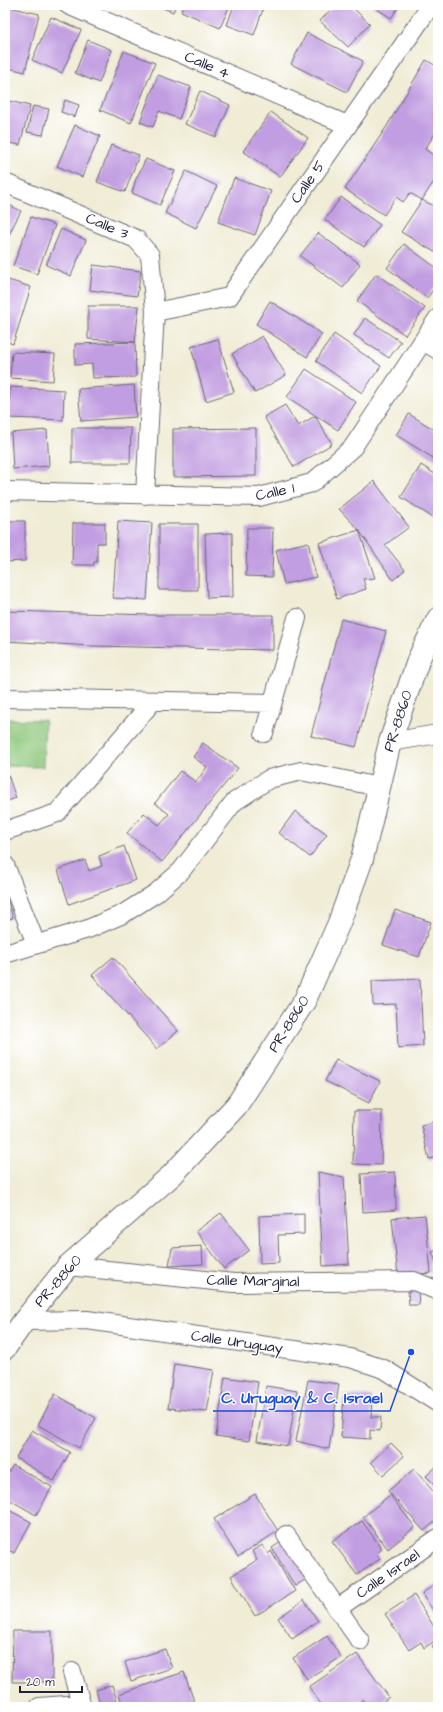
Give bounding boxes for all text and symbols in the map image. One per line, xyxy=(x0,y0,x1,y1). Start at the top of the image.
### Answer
street label: Calle 4 xyxy=(181,46,233,84)
street label: Calle 5 xyxy=(286,156,330,208)
street label: Calle 3 xyxy=(82,208,132,245)
street label: Calle 1 xyxy=(254,478,296,506)
street label: PR-8860 xyxy=(378,687,418,754)
street label: PR-8860 xyxy=(263,991,315,1056)
street label: PR-8860 xyxy=(29,1250,87,1312)
street label: Calle Marginal xyxy=(206,1270,300,1293)
street label: Calle Uruguay xyxy=(190,1325,284,1360)
callout: C. Uruguay & C. Israel xyxy=(213,1383,390,1411)
text: C. Uruguay & C. Israel xyxy=(221,1387,383,1411)
street label: Calle Israel xyxy=(352,1544,424,1604)
scale bar xyxy=(20,1668,82,1694)
text: 20 m xyxy=(26,1674,55,1691)

